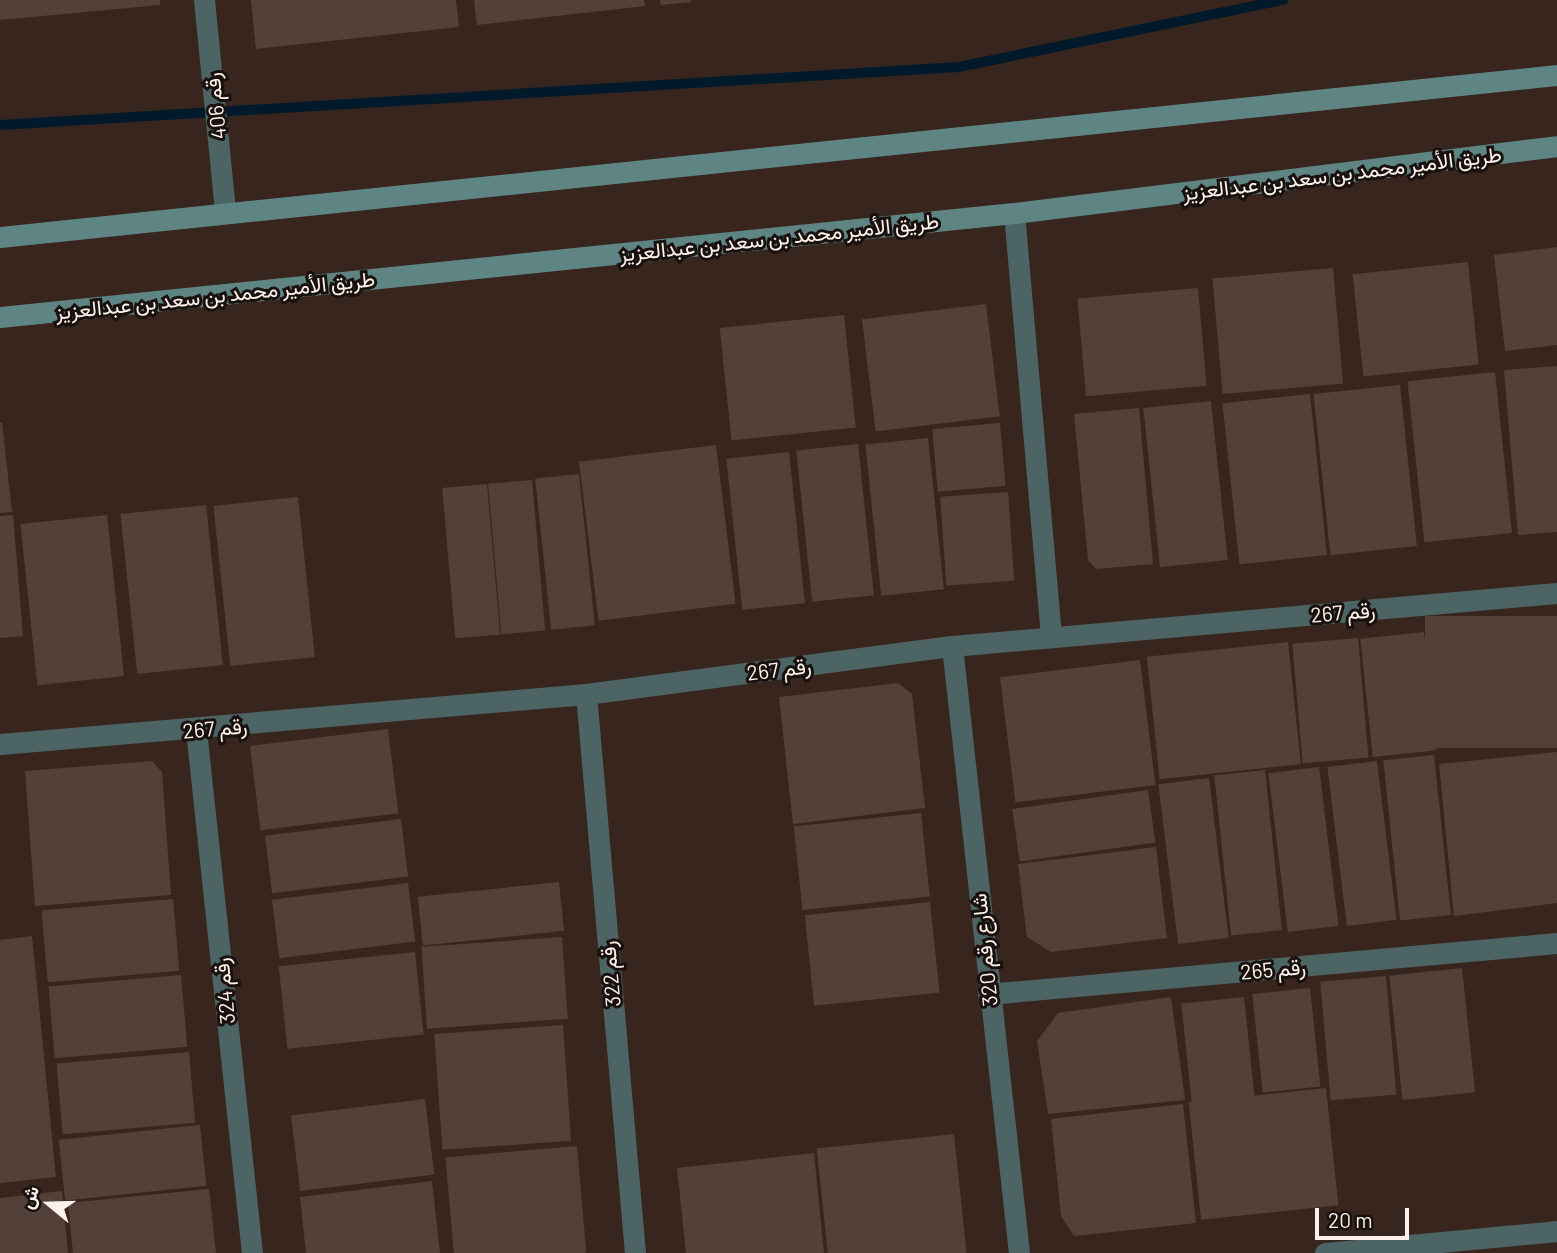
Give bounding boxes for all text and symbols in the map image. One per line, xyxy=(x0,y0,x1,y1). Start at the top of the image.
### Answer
street label: رقم 406 xyxy=(199,71,231,141)
street label: طريق الأمير محمد بن سعد بن عبدالعزيز xyxy=(1181,141,1503,205)
street label: طريق الأمير محمد بن سعد بن عبدالعزيز xyxy=(618,208,940,266)
street label: طريق الأمير محمد بن سعد بن عبدالعزيز xyxy=(54,266,376,324)
street label: رقم 267 xyxy=(1310,597,1376,627)
street label: رقم 267 xyxy=(745,653,813,685)
street label: رقم 267 xyxy=(182,713,248,743)
street label: شارع رقم 320 xyxy=(966,892,1002,1008)
street label: رقم 322 xyxy=(595,940,625,1008)
street label: رقم 265 xyxy=(1239,954,1307,984)
street label: رقم 324 xyxy=(208,957,240,1025)
north arrow xyxy=(14,1169,84,1239)
text: ش xyxy=(14,1182,43,1212)
scale bar xyxy=(1319,1194,1414,1238)
text: 20 m xyxy=(1328,1207,1373,1232)

